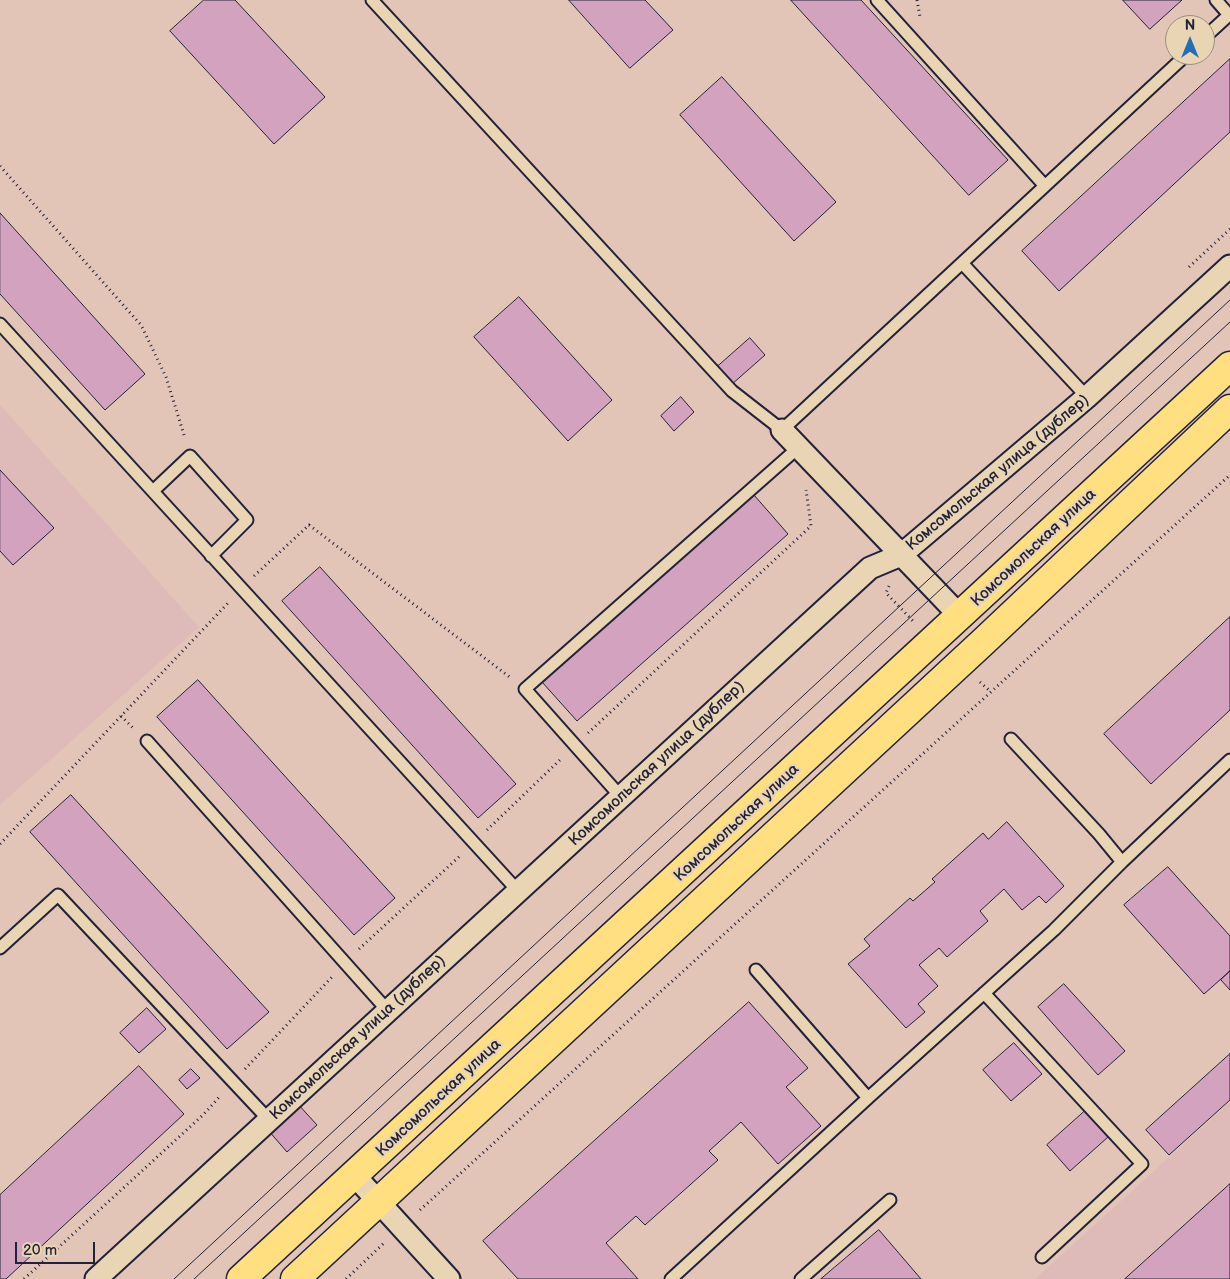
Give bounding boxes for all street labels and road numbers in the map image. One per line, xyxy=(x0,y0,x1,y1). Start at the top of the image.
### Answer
street label: Комсомольская улица (дублер) xyxy=(903,391,1093,555)
street label: Комсомольская улица xyxy=(967,485,1101,611)
street label: Комсомольская улица (дублер) xyxy=(565,677,749,851)
street label: Комсомольская улица xyxy=(670,760,804,886)
street label: Комсомольская улица (дублер) xyxy=(266,951,450,1125)
street label: Комсомольская улица xyxy=(372,1035,506,1161)

